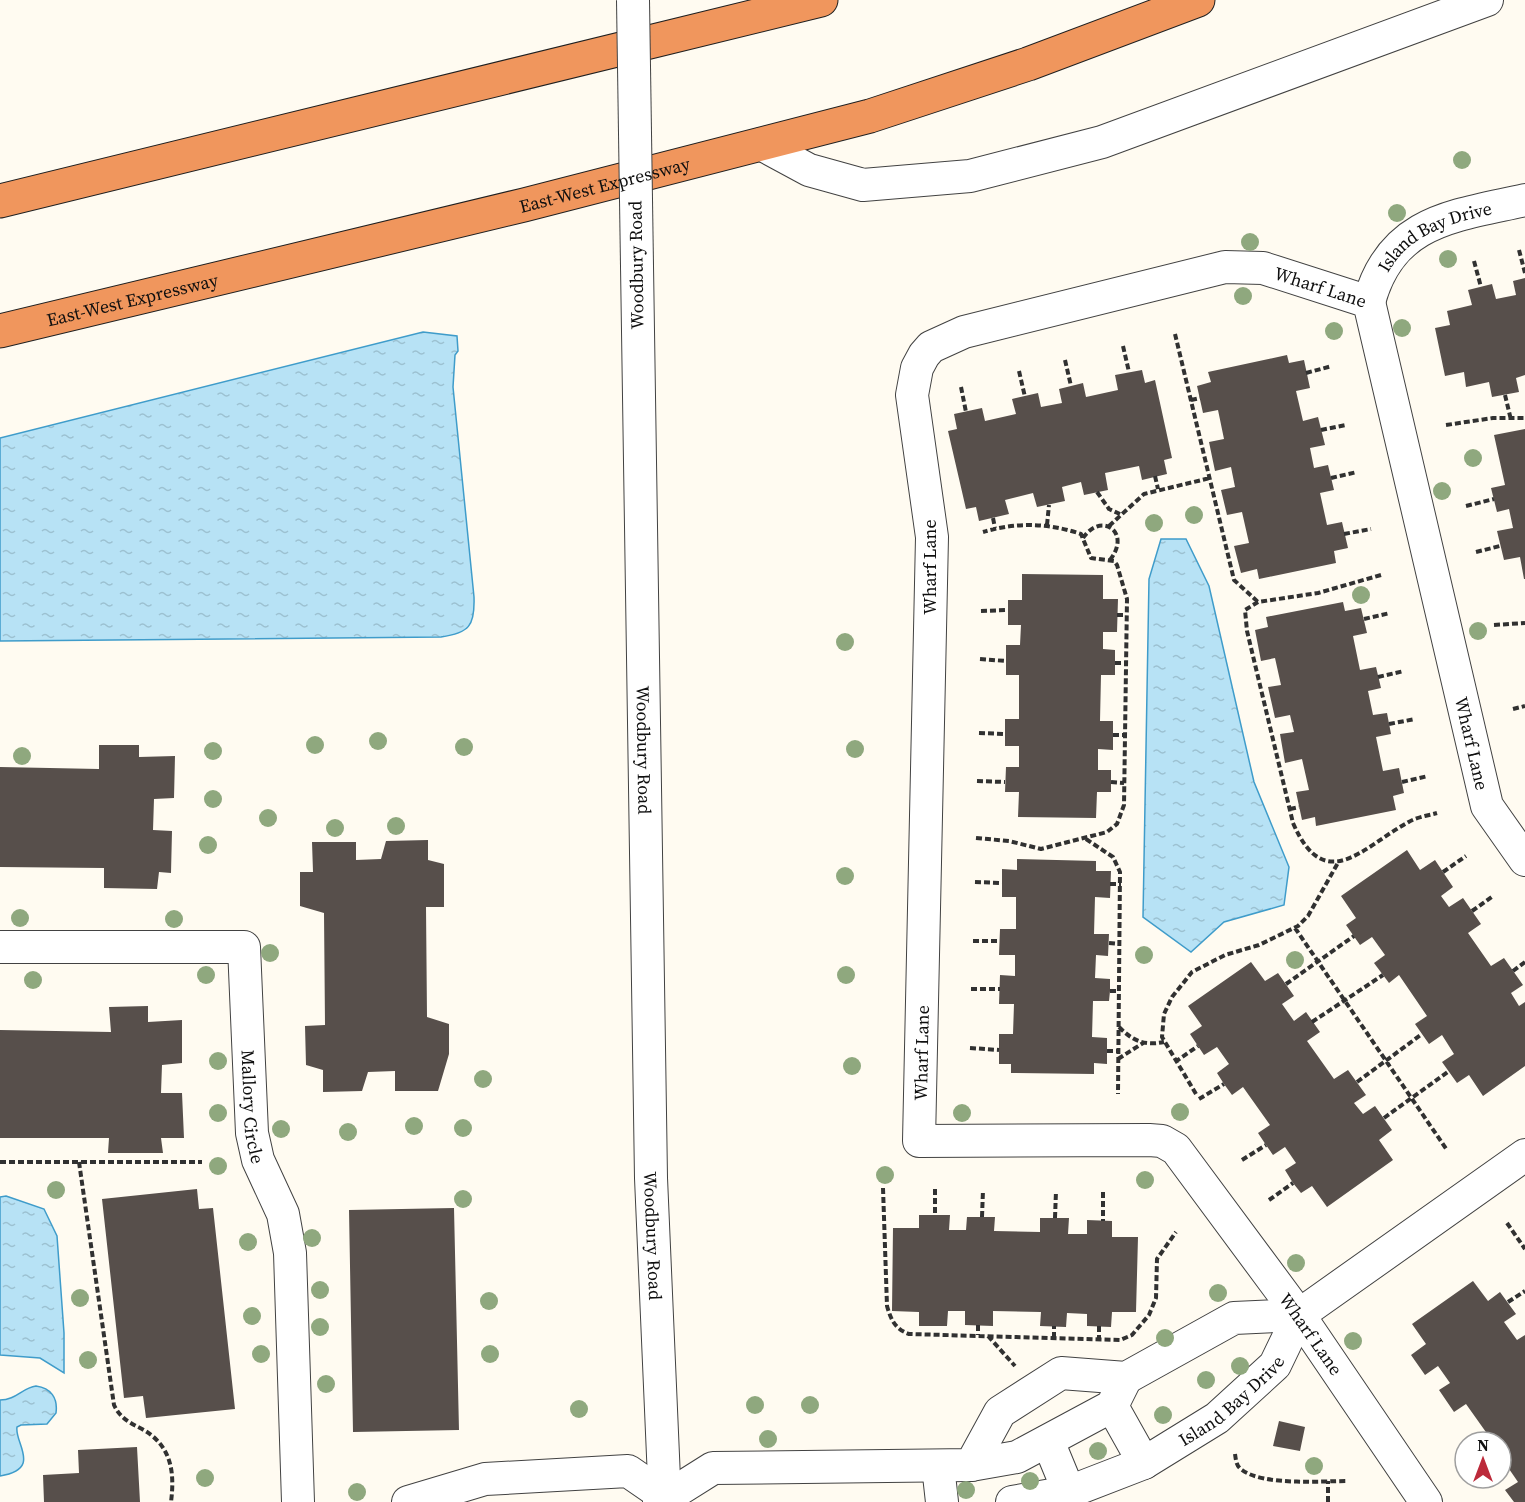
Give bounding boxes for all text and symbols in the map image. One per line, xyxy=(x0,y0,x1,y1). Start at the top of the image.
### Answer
street label: East-West Expressway xyxy=(516,150,693,218)
street label: Island Bay Drive xyxy=(1371,195,1494,276)
street label: Woodbury Road xyxy=(622,200,650,330)
street label: Wharf Lane xyxy=(1271,260,1370,313)
street label: East-West Expressway xyxy=(44,266,221,332)
street label: Wharf Lane xyxy=(917,519,942,615)
street label: Woodbury Road xyxy=(631,685,658,815)
street label: Wharf Lane xyxy=(1449,694,1495,793)
street label: Wharf Lane xyxy=(907,1005,934,1101)
street label: Mallory Circle xyxy=(236,1049,271,1166)
street label: Woodbury Road xyxy=(638,1171,669,1301)
street label: Wharf Lane xyxy=(1273,1288,1349,1380)
street label: Island Bay Drive xyxy=(1173,1352,1290,1451)
north arrow xyxy=(1453,1430,1513,1490)
text: N xyxy=(1477,1434,1489,1456)

